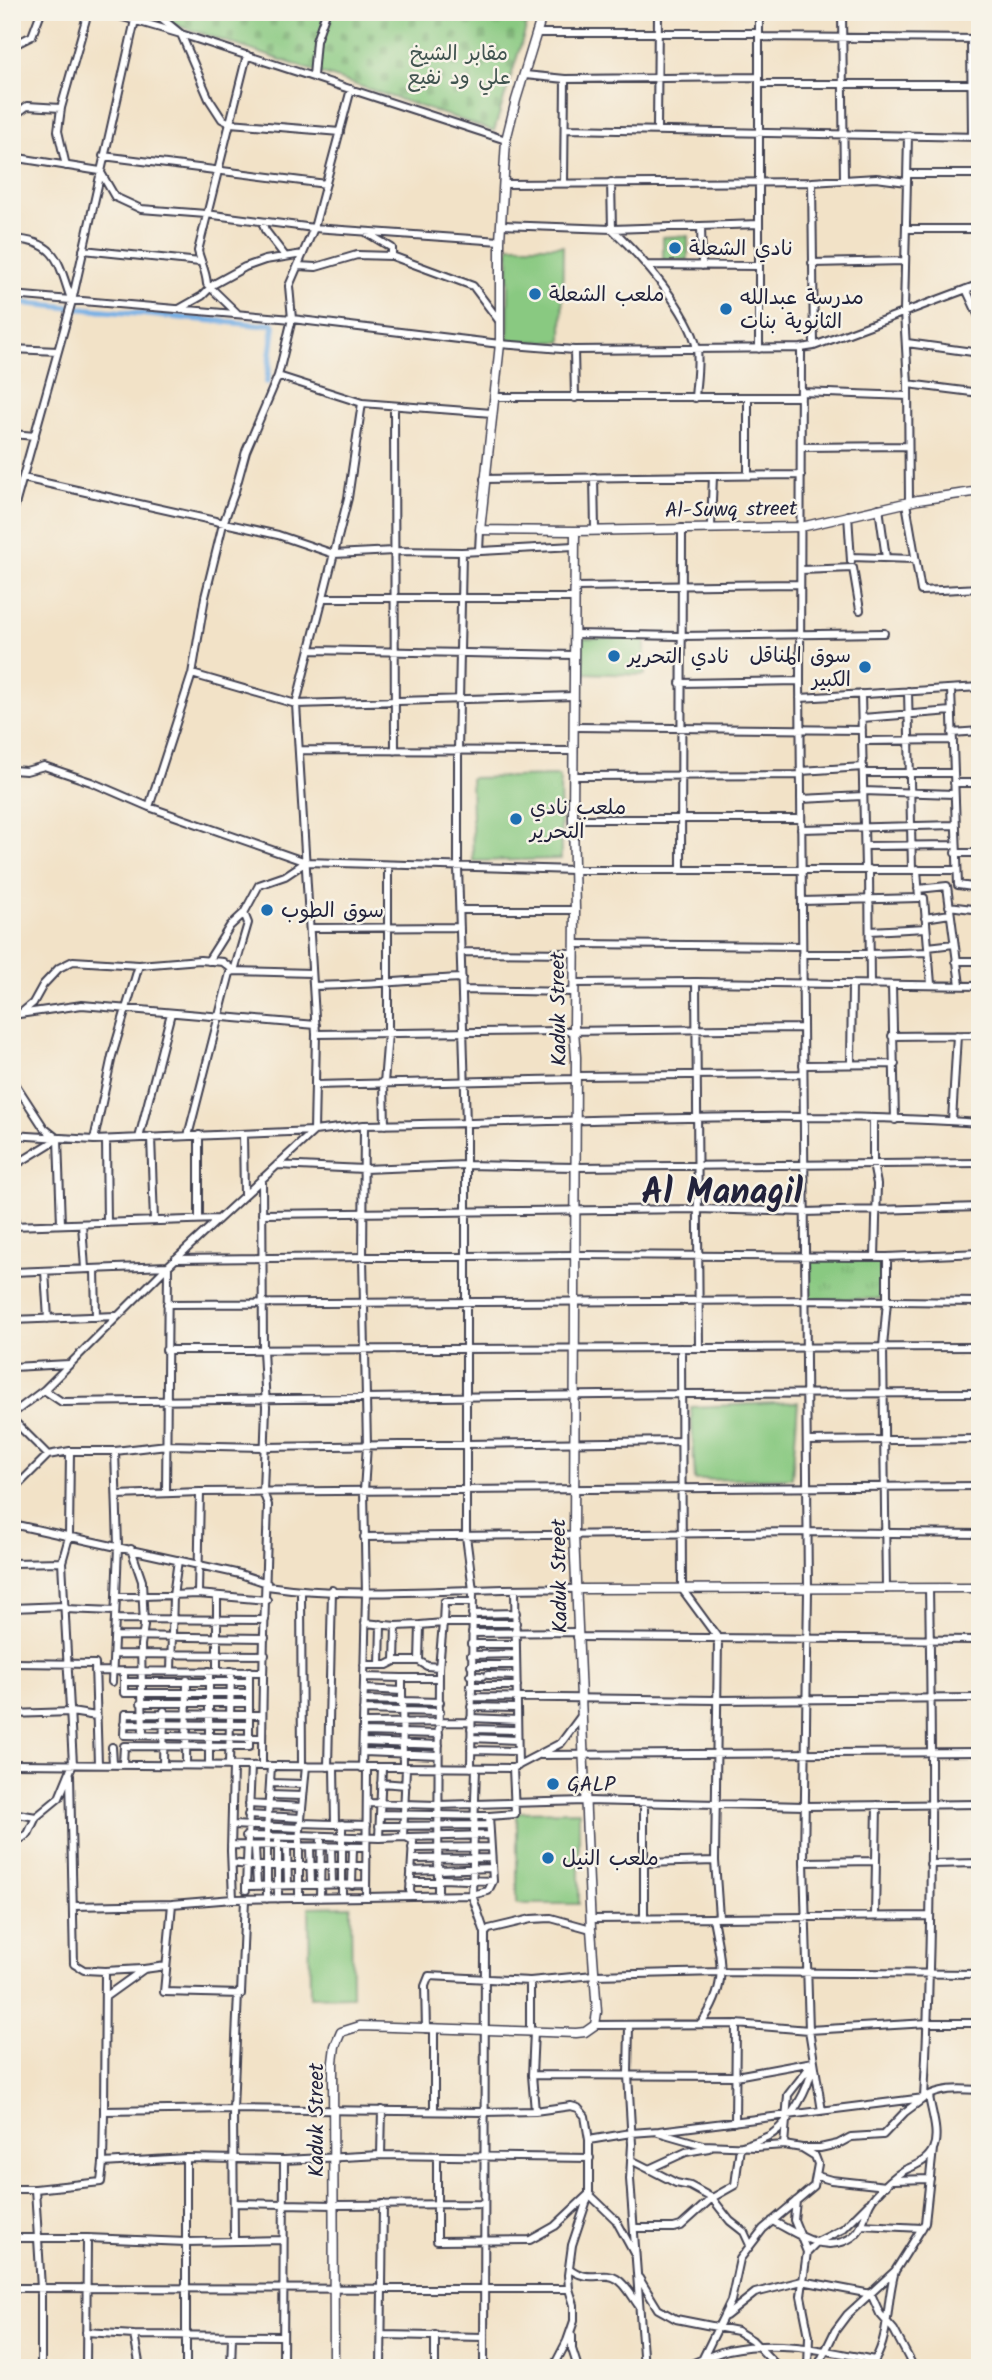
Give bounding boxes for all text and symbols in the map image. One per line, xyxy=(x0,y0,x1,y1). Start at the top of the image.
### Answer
park label: مقابر الشيخ علي ود نفيع xyxy=(407,38,511,96)
place label: نادي الشعلة xyxy=(689,233,793,266)
marker: نادي الشعلة xyxy=(667,240,683,256)
place label: ملعب الشعلة xyxy=(549,279,665,312)
place label: مدرسة عبدالله الثانوية بنات xyxy=(740,282,864,339)
marker: ملعب الشعلة xyxy=(527,286,543,302)
marker: مدرسة عبدالله الثانوية بنات xyxy=(718,301,734,317)
street label: Al-Suwq street xyxy=(665,493,798,528)
place label: سوق المناقل الكبير xyxy=(749,640,851,697)
place label: نادي التحرير xyxy=(626,641,729,674)
marker: نادي التحرير xyxy=(606,648,622,664)
marker: سوق المناقل الكبير xyxy=(857,659,873,675)
place label: ملعب نادي التحرير xyxy=(528,792,626,849)
marker: ملعب نادي التحرير xyxy=(508,811,524,827)
place label: سوق الطوب xyxy=(281,895,384,928)
marker: سوق الطوب xyxy=(259,902,275,918)
street label: Kaduk Street xyxy=(542,951,577,1066)
district label: Al Managil xyxy=(641,1166,804,1222)
street label: Kaduk Street xyxy=(543,1518,578,1633)
place label: GALP xyxy=(567,1769,616,1802)
marker: GALP xyxy=(545,1776,561,1792)
place label: ملعب النيل xyxy=(562,1843,659,1876)
marker: ملعب النيل xyxy=(540,1850,556,1866)
street label: Kaduk Street xyxy=(301,2062,334,2177)

